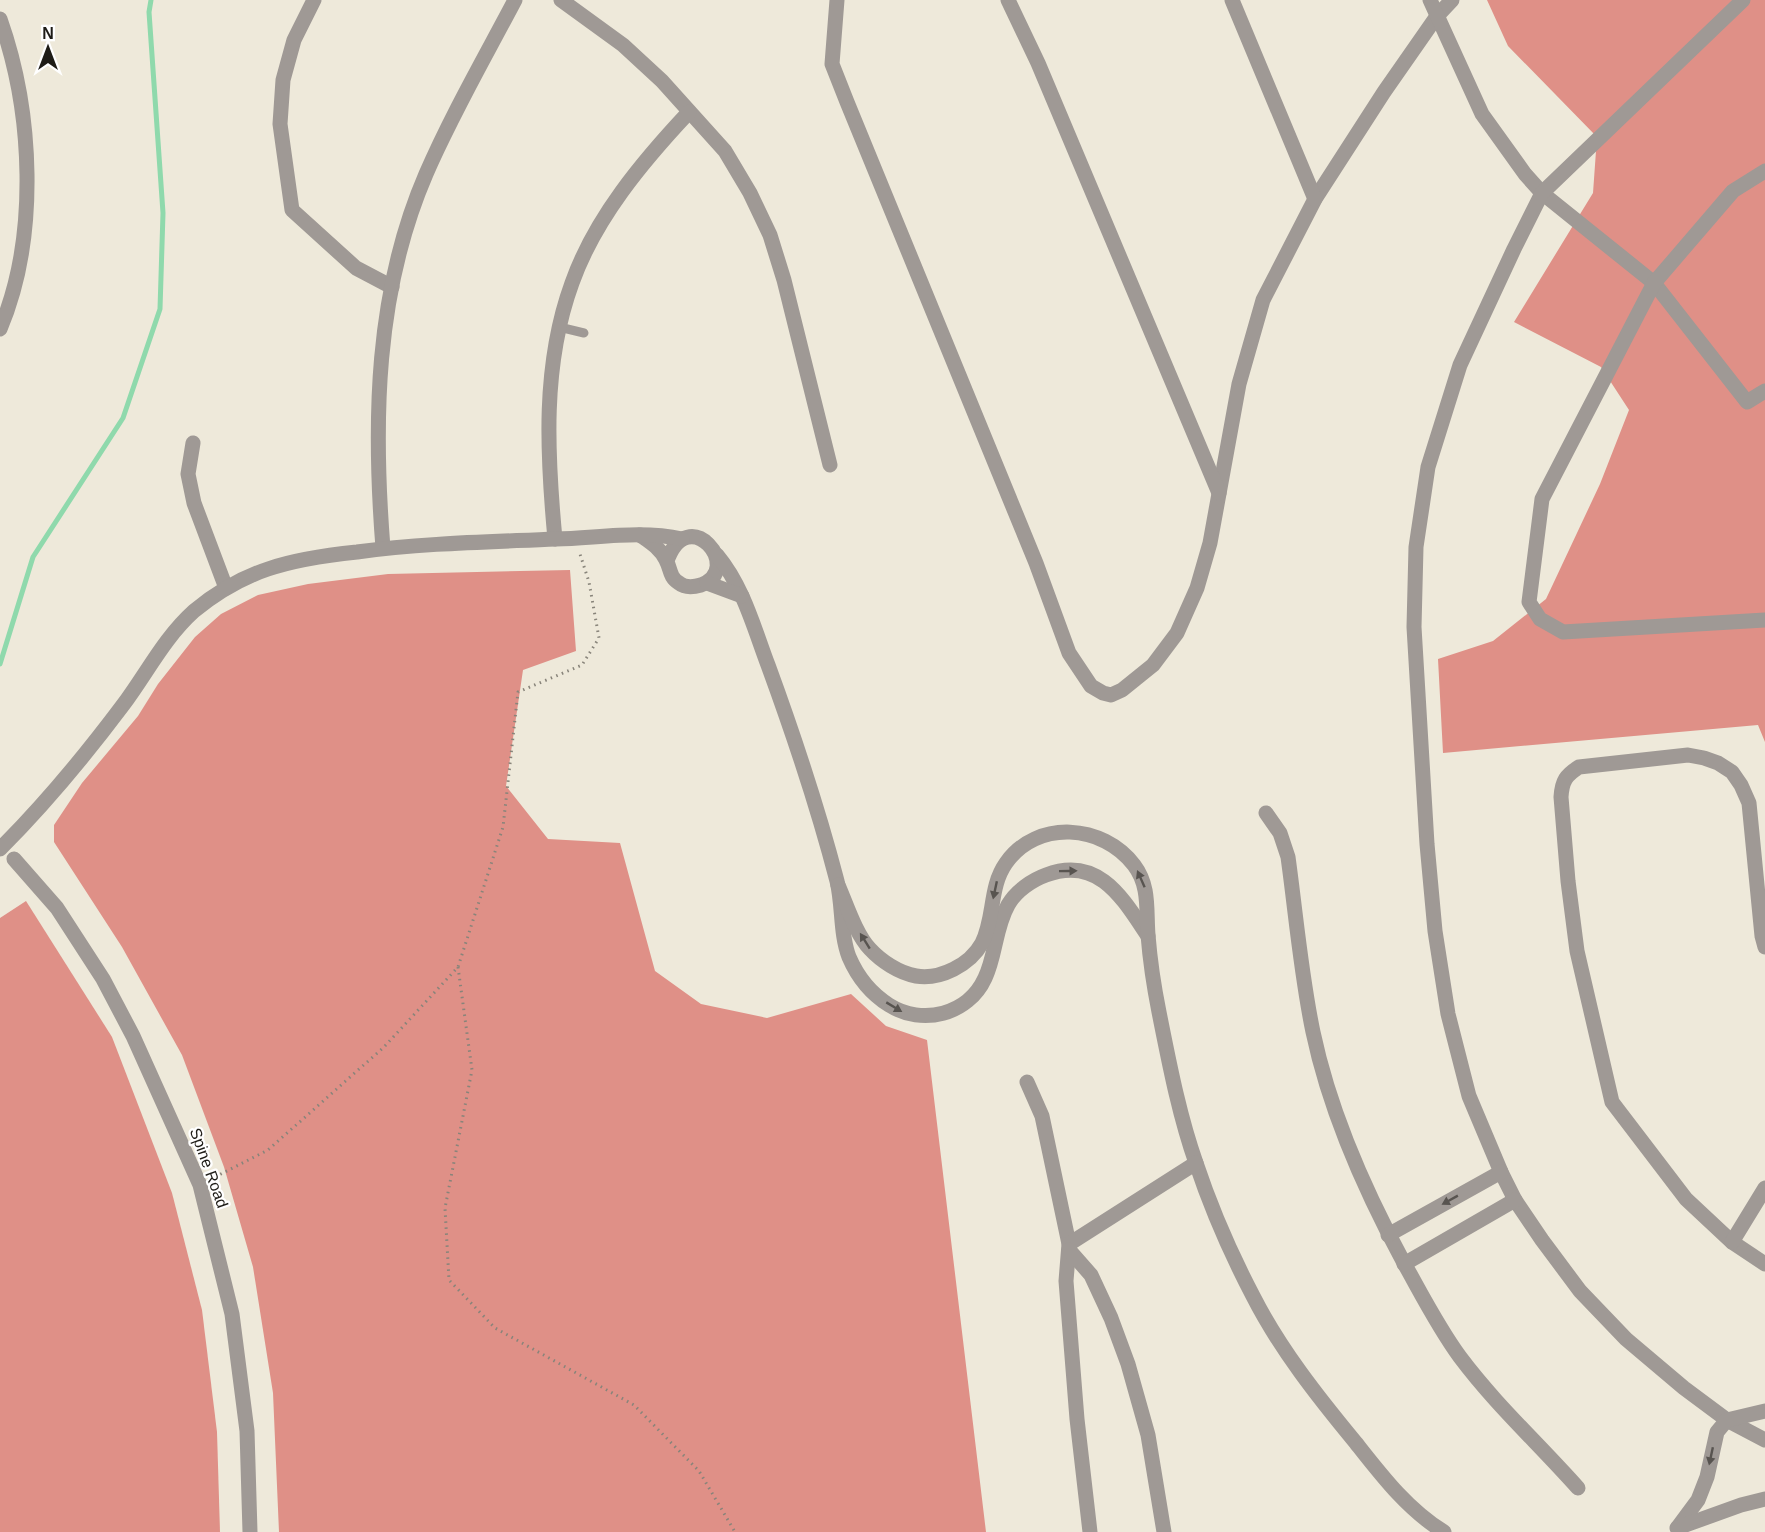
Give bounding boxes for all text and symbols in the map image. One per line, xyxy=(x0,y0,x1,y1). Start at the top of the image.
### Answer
north arrow xyxy=(18,18,78,78)
text: N xyxy=(42,25,54,42)
one-way arrow xyxy=(1059,866,1078,876)
one-way arrow xyxy=(1136,869,1146,887)
one-way arrow xyxy=(989,881,999,900)
one-way arrow xyxy=(860,933,871,949)
one-way arrow xyxy=(886,1002,902,1013)
street label: Spine Road xyxy=(187,1126,231,1210)
one-way arrow xyxy=(1442,1195,1458,1206)
one-way arrow xyxy=(1706,1447,1715,1466)

